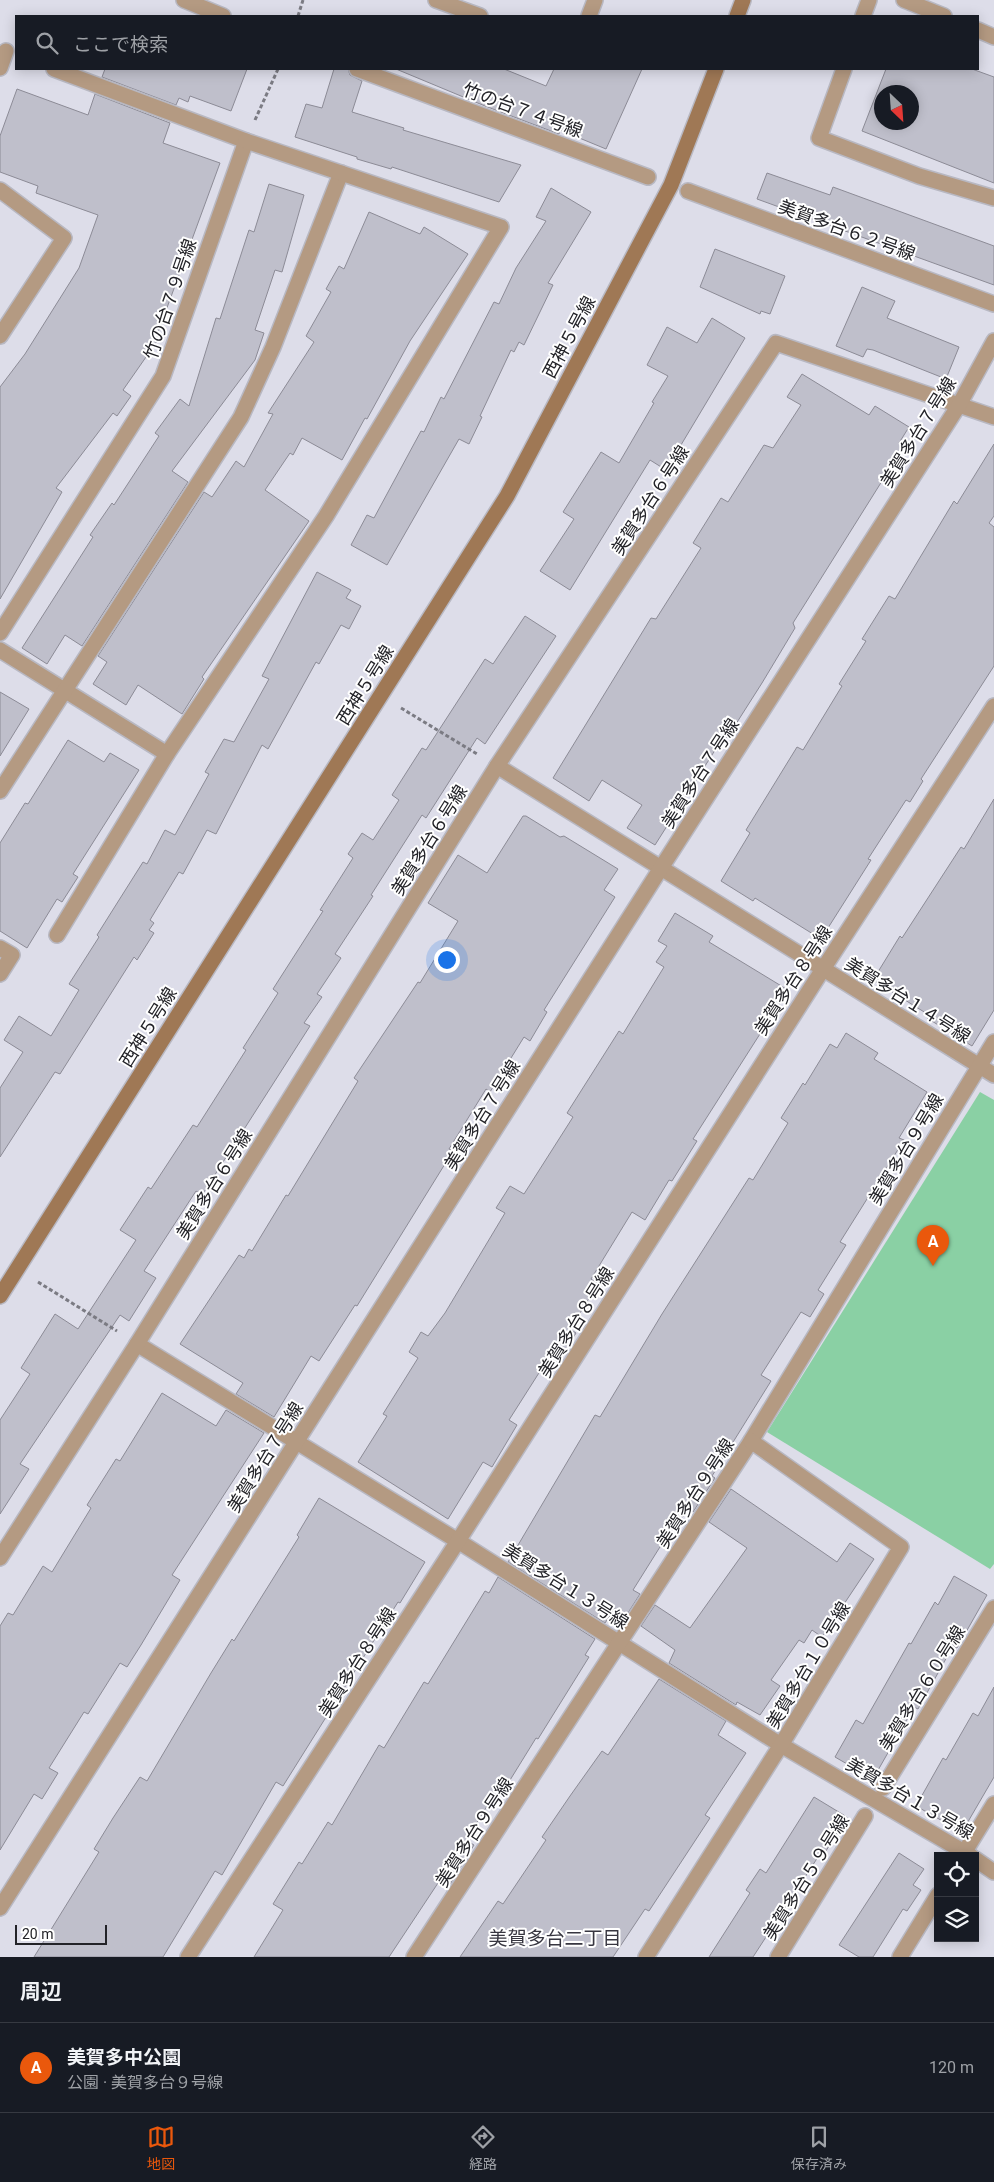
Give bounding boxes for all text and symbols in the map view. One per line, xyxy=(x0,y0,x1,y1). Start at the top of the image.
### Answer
search box xyxy=(15,15,979,70)
icon: search xyxy=(33,29,61,57)
text: ここで検索 xyxy=(73,33,168,56)
street label: 竹の台７４号線 xyxy=(460,79,586,141)
north arrow xyxy=(874,85,919,130)
street label: 美賀多台６２号線 xyxy=(776,196,918,264)
street label: 竹の台７９号線 xyxy=(140,236,200,362)
street label: 西神５号線 xyxy=(539,292,599,382)
street label: 美賀多台７号線 xyxy=(876,373,960,491)
street label: 美賀多台６号線 xyxy=(607,441,693,559)
street label: 西神５号線 xyxy=(332,641,398,729)
street label: 美賀多台７号線 xyxy=(657,714,743,832)
street label: 美賀多台６号線 xyxy=(387,781,471,899)
street label: 美賀多台８号線 xyxy=(750,921,836,1039)
your location xyxy=(434,947,460,973)
street label: 美賀多台１４号線 xyxy=(841,953,975,1047)
street label: 西神５号線 xyxy=(115,983,181,1071)
street label: 美賀多台７号線 xyxy=(440,1056,524,1174)
street label: 美賀多台９号線 xyxy=(865,1090,947,1208)
street label: 美賀多台６号線 xyxy=(172,1125,256,1243)
pin: A xyxy=(917,1225,949,1266)
street label: 美賀多台８号線 xyxy=(534,1263,618,1381)
street label: 美賀多台７号線 xyxy=(223,1398,307,1516)
street label: 美賀多台９号線 xyxy=(652,1434,738,1552)
street label: 美賀多台１３号線 xyxy=(499,1539,633,1633)
street label: 美賀多台１０号線 xyxy=(762,1598,854,1732)
street label: 美賀多台８号線 xyxy=(314,1603,400,1721)
street label: 美賀多台６０号線 xyxy=(875,1621,969,1755)
street label: 美賀多台１３号線 xyxy=(842,1753,978,1843)
street label: 美賀多台９号線 xyxy=(431,1773,517,1891)
street label: 美賀多台５９号線 xyxy=(759,1810,853,1944)
map controls xyxy=(934,1852,979,1942)
button: locate xyxy=(934,1852,979,1897)
button: layers xyxy=(934,1897,979,1942)
scale bar xyxy=(15,1922,108,1945)
text: 20 m xyxy=(22,1926,54,1942)
district label: 美賀多台二丁目 xyxy=(488,1927,622,1950)
text: 周辺 xyxy=(20,1980,62,2004)
text: 美賀多中公園 xyxy=(67,2046,181,2069)
text: A xyxy=(31,2058,41,2077)
text: 120 m xyxy=(929,2058,974,2077)
text: 公園 · 美賀多台９号線 xyxy=(67,2073,223,2092)
tab: 地図 xyxy=(147,2123,175,2173)
tab: 経路 xyxy=(469,2123,497,2173)
tab: 保存済み xyxy=(791,2123,847,2173)

